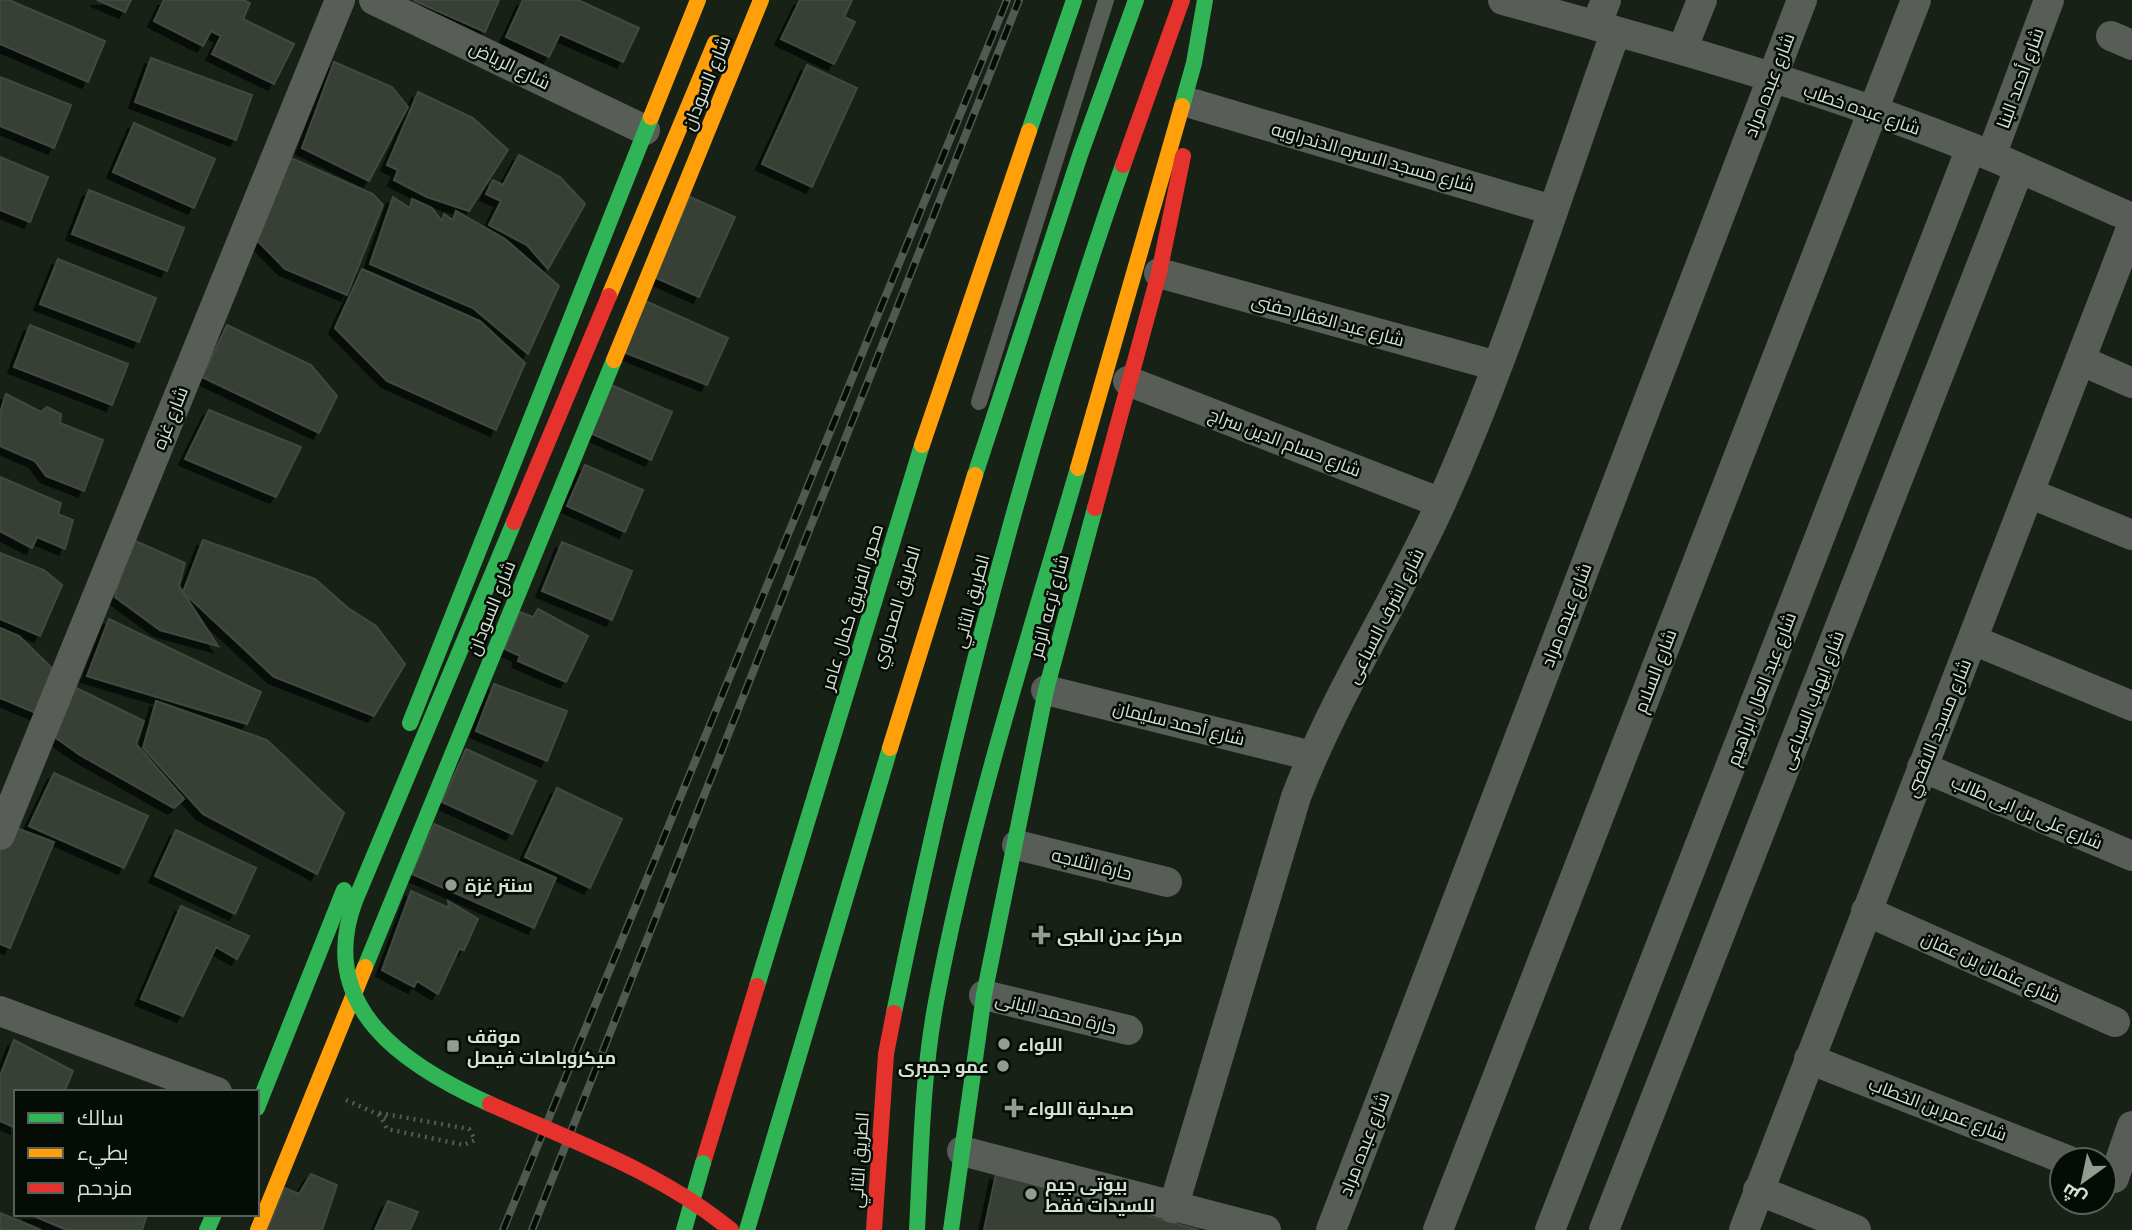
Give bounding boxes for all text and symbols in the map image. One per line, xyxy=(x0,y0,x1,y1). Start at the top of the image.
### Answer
street label: شارع أحمد البنا xyxy=(1990,24,2050,132)
street label: شارع عبده مراد xyxy=(1738,29,1800,141)
street label: شارع السودان xyxy=(676,32,736,134)
street label: شارع الرياض xyxy=(465,35,555,95)
street label: شارع عبده خطاب xyxy=(1800,77,1924,141)
street label: شارع مسجد الاسره الدندراويه xyxy=(1269,116,1477,198)
street label: شارع عبد الغفار حفنى xyxy=(1249,288,1407,352)
street label: شارع غزه xyxy=(146,383,194,453)
street label: شارع حسام الدين سراج xyxy=(1205,401,1365,483)
street label: محور الفريق كمال عامر xyxy=(815,521,889,694)
street label: الطريق الصحراوي xyxy=(865,542,928,672)
street label: شارع اشرف السباعى xyxy=(1340,544,1430,688)
street label: الطريق الثاني xyxy=(946,551,997,651)
street label: شارع ترعه الزمر xyxy=(1023,551,1075,662)
street label: شارع السودان xyxy=(461,557,521,659)
street label: شارع عبده مراد xyxy=(1535,559,1597,671)
street label: شارع عبد العال ابراهيم xyxy=(1720,609,1802,769)
street label: شارع السلام xyxy=(1628,626,1682,716)
street label: شارع ايهاب السباعى xyxy=(1774,627,1850,773)
street label: شارع مسجد الاقصي xyxy=(1899,655,1978,801)
street label: شارع أحمد سليمان xyxy=(1111,695,1247,751)
street label: شارع على بن ابى طالب xyxy=(1947,769,2107,855)
street label: حارة الثلاجه xyxy=(1049,842,1135,886)
place label: سنتر غزة xyxy=(465,873,533,898)
marker: سنتر غزة xyxy=(443,877,459,893)
place label: مركز عدن الطبى xyxy=(1057,923,1183,948)
marker: مركز عدن الطبى xyxy=(1031,925,1051,945)
street label: شارع عثمان بن عفان xyxy=(1918,925,2064,1009)
street label: حارة محمد البانى xyxy=(993,986,1119,1040)
place label: موقف ميكروباصات فيصل xyxy=(467,1024,616,1070)
place label: اللواء xyxy=(1018,1032,1063,1057)
marker: اللواء xyxy=(996,1036,1012,1052)
marker: موقف ميكروباصات فيصل xyxy=(445,1038,461,1054)
place label: عمو جمبرى xyxy=(898,1054,989,1079)
marker: عمو جمبرى xyxy=(995,1058,1011,1074)
street label: شارع عمر بن الخطاب xyxy=(1865,1071,2011,1147)
street label: شارع عبده مراد xyxy=(1333,1088,1395,1200)
legend xyxy=(14,1090,259,1216)
place label: صيدلية اللواء xyxy=(1028,1096,1134,1121)
marker: صيدلية اللواء xyxy=(1006,1100,1022,1116)
text: سالك xyxy=(77,1103,124,1132)
street label: الطريق الثاني xyxy=(843,1111,877,1209)
text: بطيء xyxy=(77,1138,128,1169)
north arrow xyxy=(2048,1146,2118,1216)
place label: بيوتى جيم للسيدات فقط xyxy=(1045,1172,1155,1218)
text: مزدحم xyxy=(77,1173,132,1202)
text: ش xyxy=(2056,1178,2091,1213)
marker: بيوتى جيم للسيدات فقط xyxy=(1023,1186,1039,1202)

